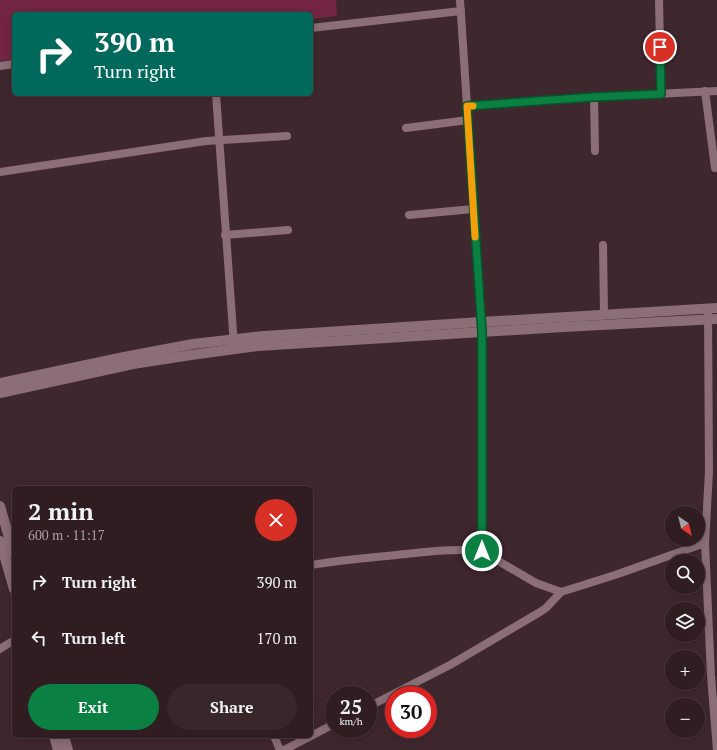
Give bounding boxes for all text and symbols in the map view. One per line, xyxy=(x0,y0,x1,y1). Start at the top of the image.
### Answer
text: 390 m xyxy=(94,23,175,60)
icon: right xyxy=(28,28,80,80)
pin xyxy=(643,30,677,64)
icon: arrive xyxy=(649,36,671,58)
text: Turn right xyxy=(94,59,176,83)
text: 2 min xyxy=(28,495,94,527)
button: close xyxy=(255,499,297,541)
north arrow xyxy=(665,506,705,546)
map controls xyxy=(665,506,705,738)
text: 600 m · 11:17 xyxy=(28,526,105,544)
position arrow xyxy=(461,530,503,572)
button: search xyxy=(665,554,705,594)
icon: right xyxy=(28,571,50,593)
text: Turn right xyxy=(62,572,137,592)
text: 390 m xyxy=(256,572,297,592)
button: layers xyxy=(665,602,705,642)
icon: left xyxy=(28,627,50,649)
text: Turn left xyxy=(62,628,126,648)
text: 170 m xyxy=(256,628,297,648)
button: + xyxy=(665,650,705,690)
button: Exit xyxy=(28,684,159,730)
button: Share xyxy=(167,684,297,730)
speed limit sign: 30 xyxy=(385,686,437,738)
text: 25 xyxy=(340,693,362,720)
button: − xyxy=(665,698,705,738)
text: km/h xyxy=(339,715,363,728)

